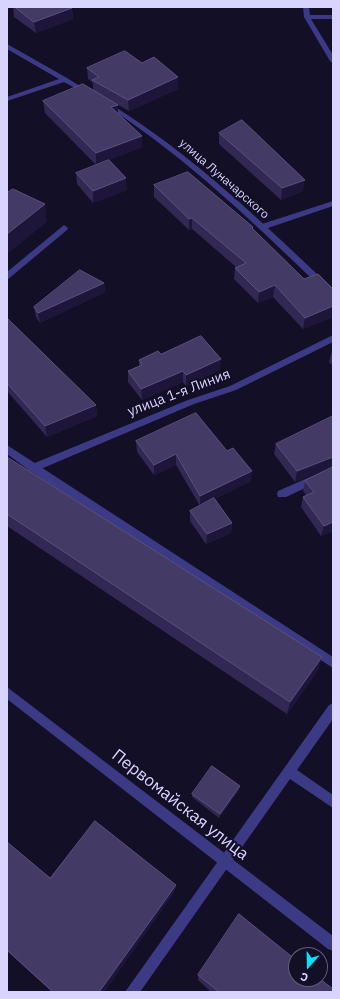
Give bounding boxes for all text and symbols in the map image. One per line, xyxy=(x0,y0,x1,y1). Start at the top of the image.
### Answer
street label: улица Луначарского xyxy=(176,136,272,222)
street label: улица 1-я Линия xyxy=(125,366,233,420)
street label: Первомайская улица xyxy=(108,745,252,865)
north arrow xyxy=(288,947,328,987)
text: С xyxy=(298,970,310,985)

